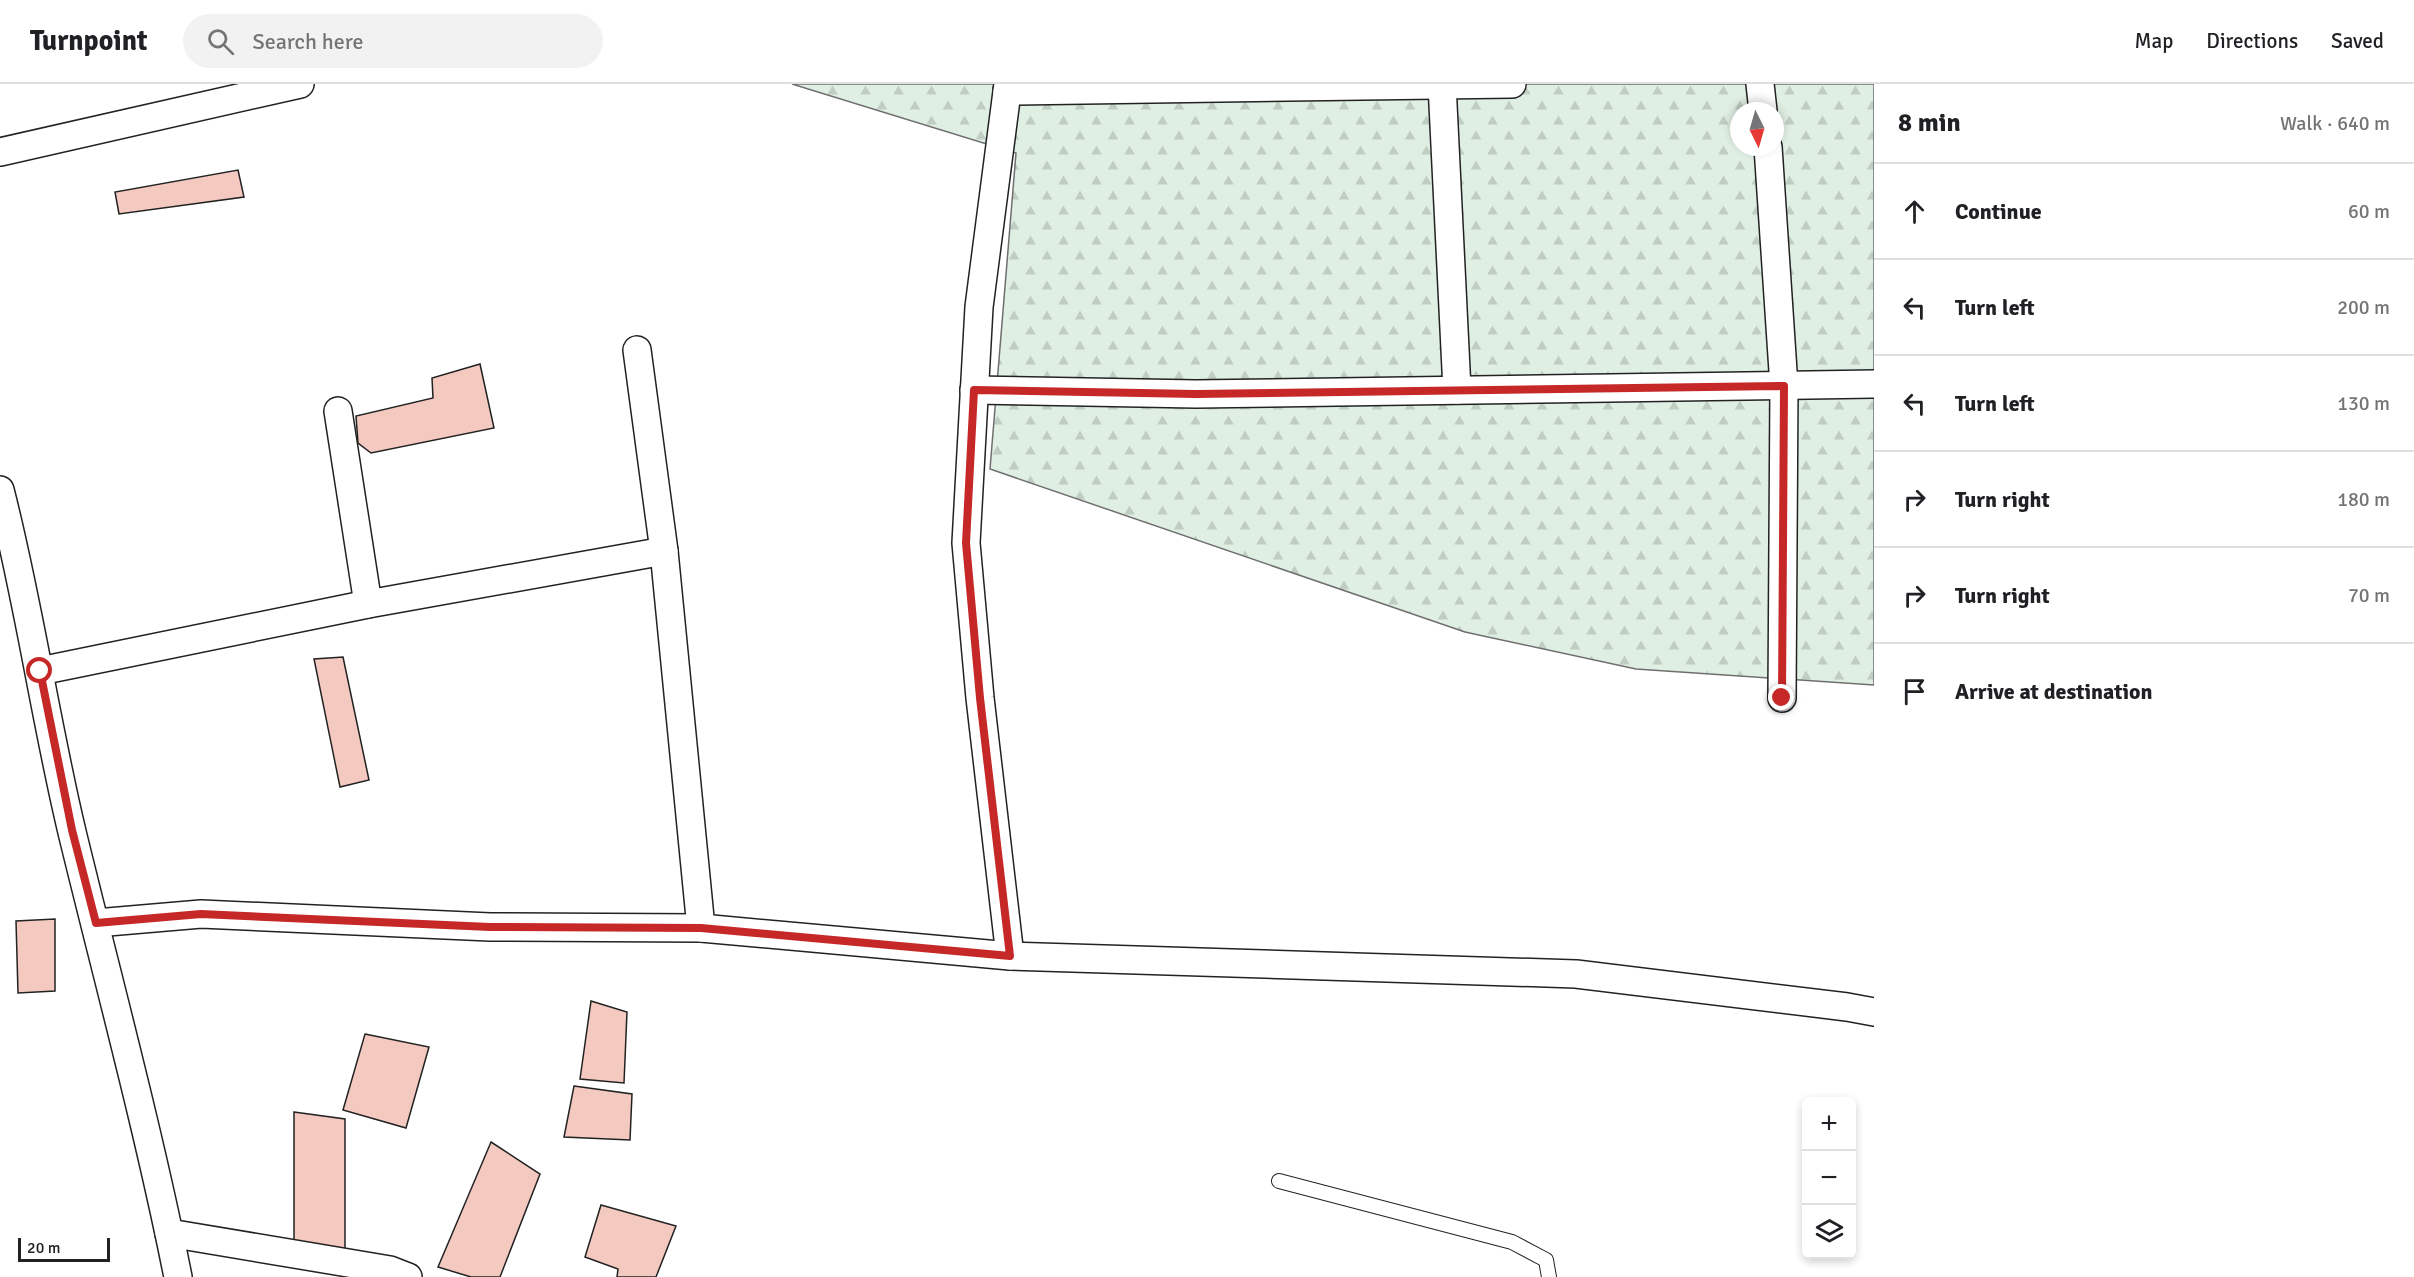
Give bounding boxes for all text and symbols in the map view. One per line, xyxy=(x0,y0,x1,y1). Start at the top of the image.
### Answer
search box xyxy=(183,14,603,68)
text: Turnpoint xyxy=(30,24,147,58)
icon: search xyxy=(204,25,237,58)
text: Search here xyxy=(252,28,363,55)
text: Map xyxy=(2135,28,2173,54)
text: Directions xyxy=(2206,28,2298,54)
text: Saved xyxy=(2331,28,2384,54)
north arrow xyxy=(1730,102,1784,156)
text: 8 min xyxy=(1898,107,1961,139)
text: Walk · 640 m xyxy=(2280,111,2390,136)
icon: ahead xyxy=(1898,195,1931,228)
text: Continue xyxy=(1955,198,2042,225)
text: 60 m xyxy=(2348,199,2390,224)
icon: left xyxy=(1898,291,1931,324)
text: Turn left xyxy=(1955,294,2035,321)
text: 200 m xyxy=(2337,295,2390,320)
icon: left xyxy=(1898,387,1931,420)
text: Turn left xyxy=(1955,390,2035,417)
text: 130 m xyxy=(2337,391,2390,416)
icon: right xyxy=(1898,483,1931,516)
text: Turn right xyxy=(1955,486,2050,513)
text: 180 m xyxy=(2337,487,2390,512)
icon: right xyxy=(1898,579,1931,612)
text: Turn right xyxy=(1955,582,2050,609)
text: 70 m xyxy=(2348,583,2390,608)
route start xyxy=(26,657,52,683)
icon: arrive xyxy=(1898,675,1931,708)
text: Arrive at destination xyxy=(1955,678,2152,705)
route end xyxy=(1768,684,1794,710)
map controls xyxy=(1802,1097,1856,1259)
button: + xyxy=(1802,1097,1856,1151)
button: − xyxy=(1802,1151,1856,1205)
button: layers xyxy=(1802,1205,1856,1259)
scale bar xyxy=(18,1235,110,1262)
text: 20 m xyxy=(27,1238,61,1258)

